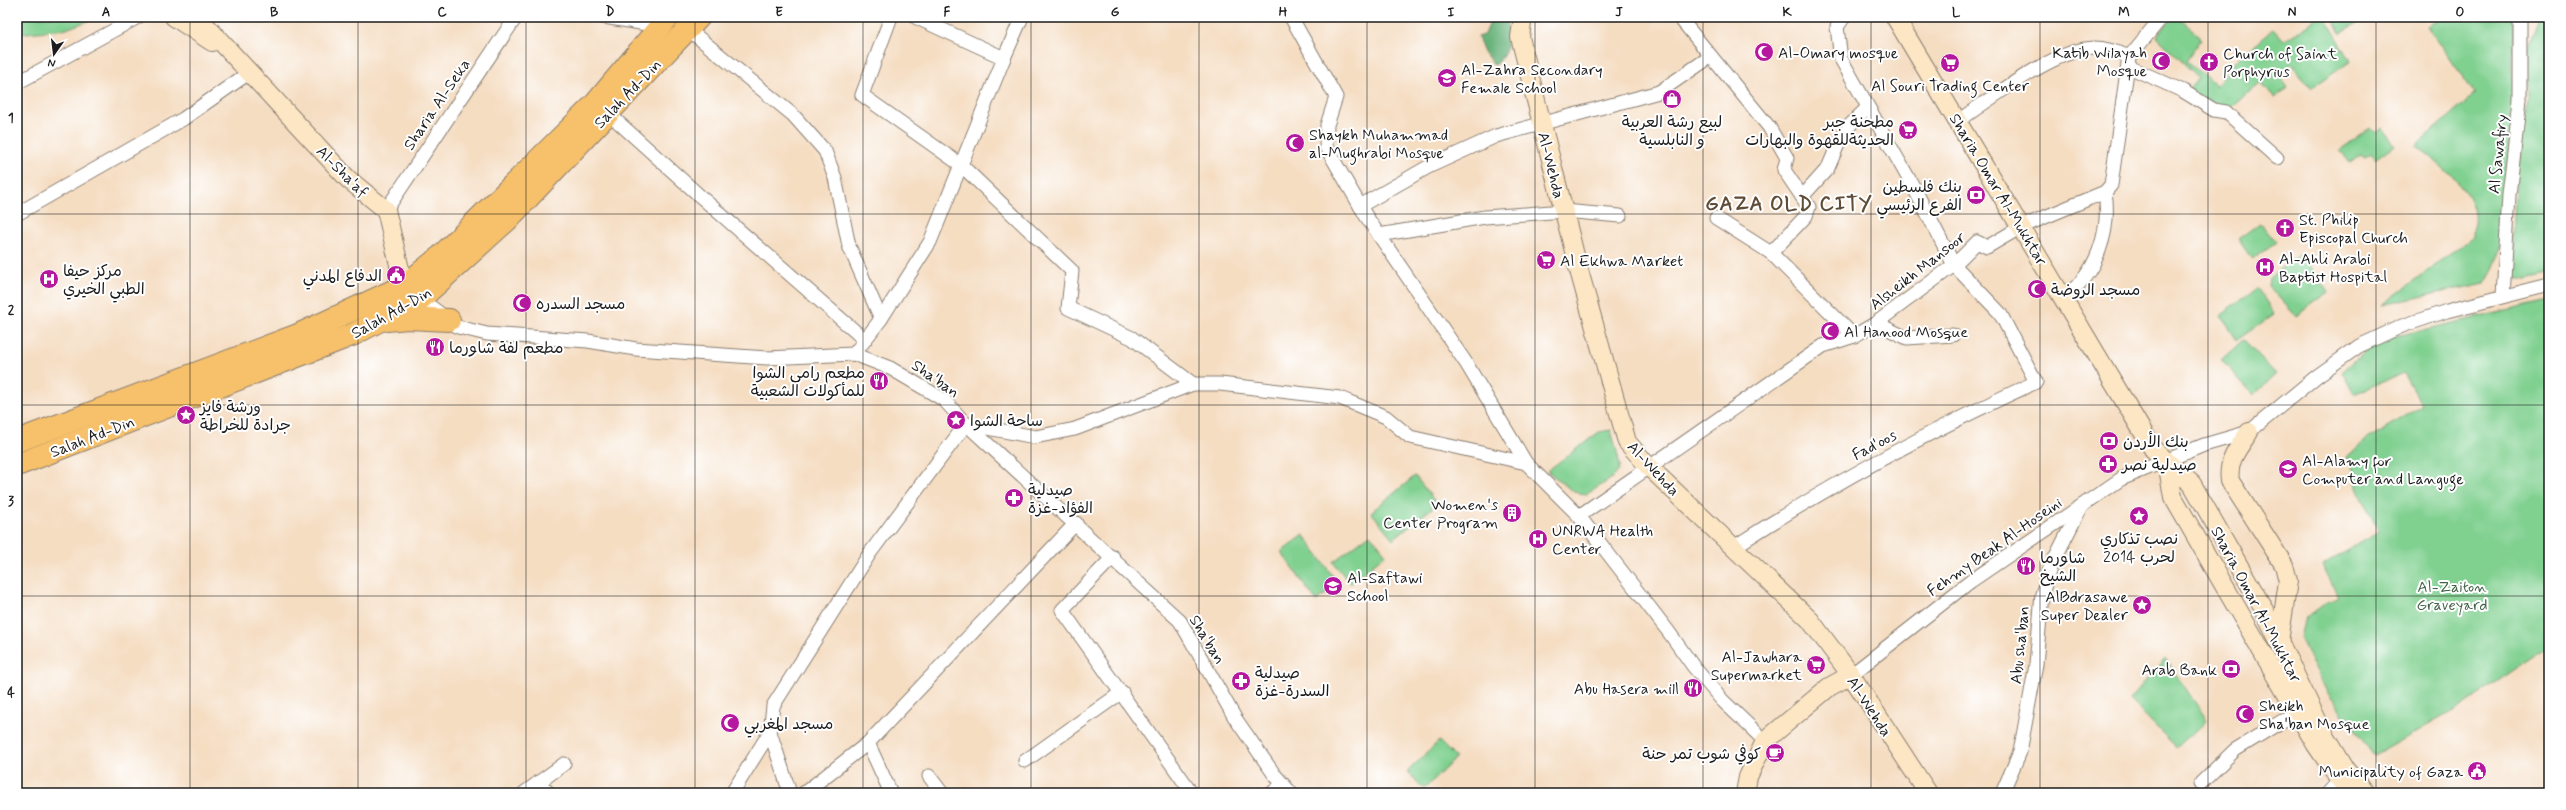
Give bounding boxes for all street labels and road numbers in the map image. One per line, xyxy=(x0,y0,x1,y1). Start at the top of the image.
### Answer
street label: Sharia Al-Seka xyxy=(399,55,476,155)
street label: Salah Ad-Din xyxy=(590,55,667,133)
street label: Sharia Omar Al-Mukhtar xyxy=(1944,110,2052,270)
street label: Al Sawafiry xyxy=(2484,113,2513,195)
street label: Al-Wehda xyxy=(1532,130,1569,201)
street label: Al-Sha'af xyxy=(311,141,373,203)
street label: Alsheikh Mansoor xyxy=(1866,227,1970,315)
street label: Salah Ad-Din xyxy=(348,283,436,344)
street label: Sha'ban xyxy=(907,355,963,403)
street label: Salah Ad-Din xyxy=(47,412,138,463)
street label: Fad'oos xyxy=(1849,425,1901,466)
street label: Al-Wehda xyxy=(1622,437,1684,501)
street label: Fehmy Beak Al-Hoseini xyxy=(1923,492,2067,602)
street label: Sharia Omar Al-Mukhtar xyxy=(2206,523,2306,687)
street label: Abu sha'ban xyxy=(2006,605,2035,685)
street label: Sha'ban xyxy=(1184,611,1230,668)
street label: Al-Wehda xyxy=(1841,673,1896,741)

